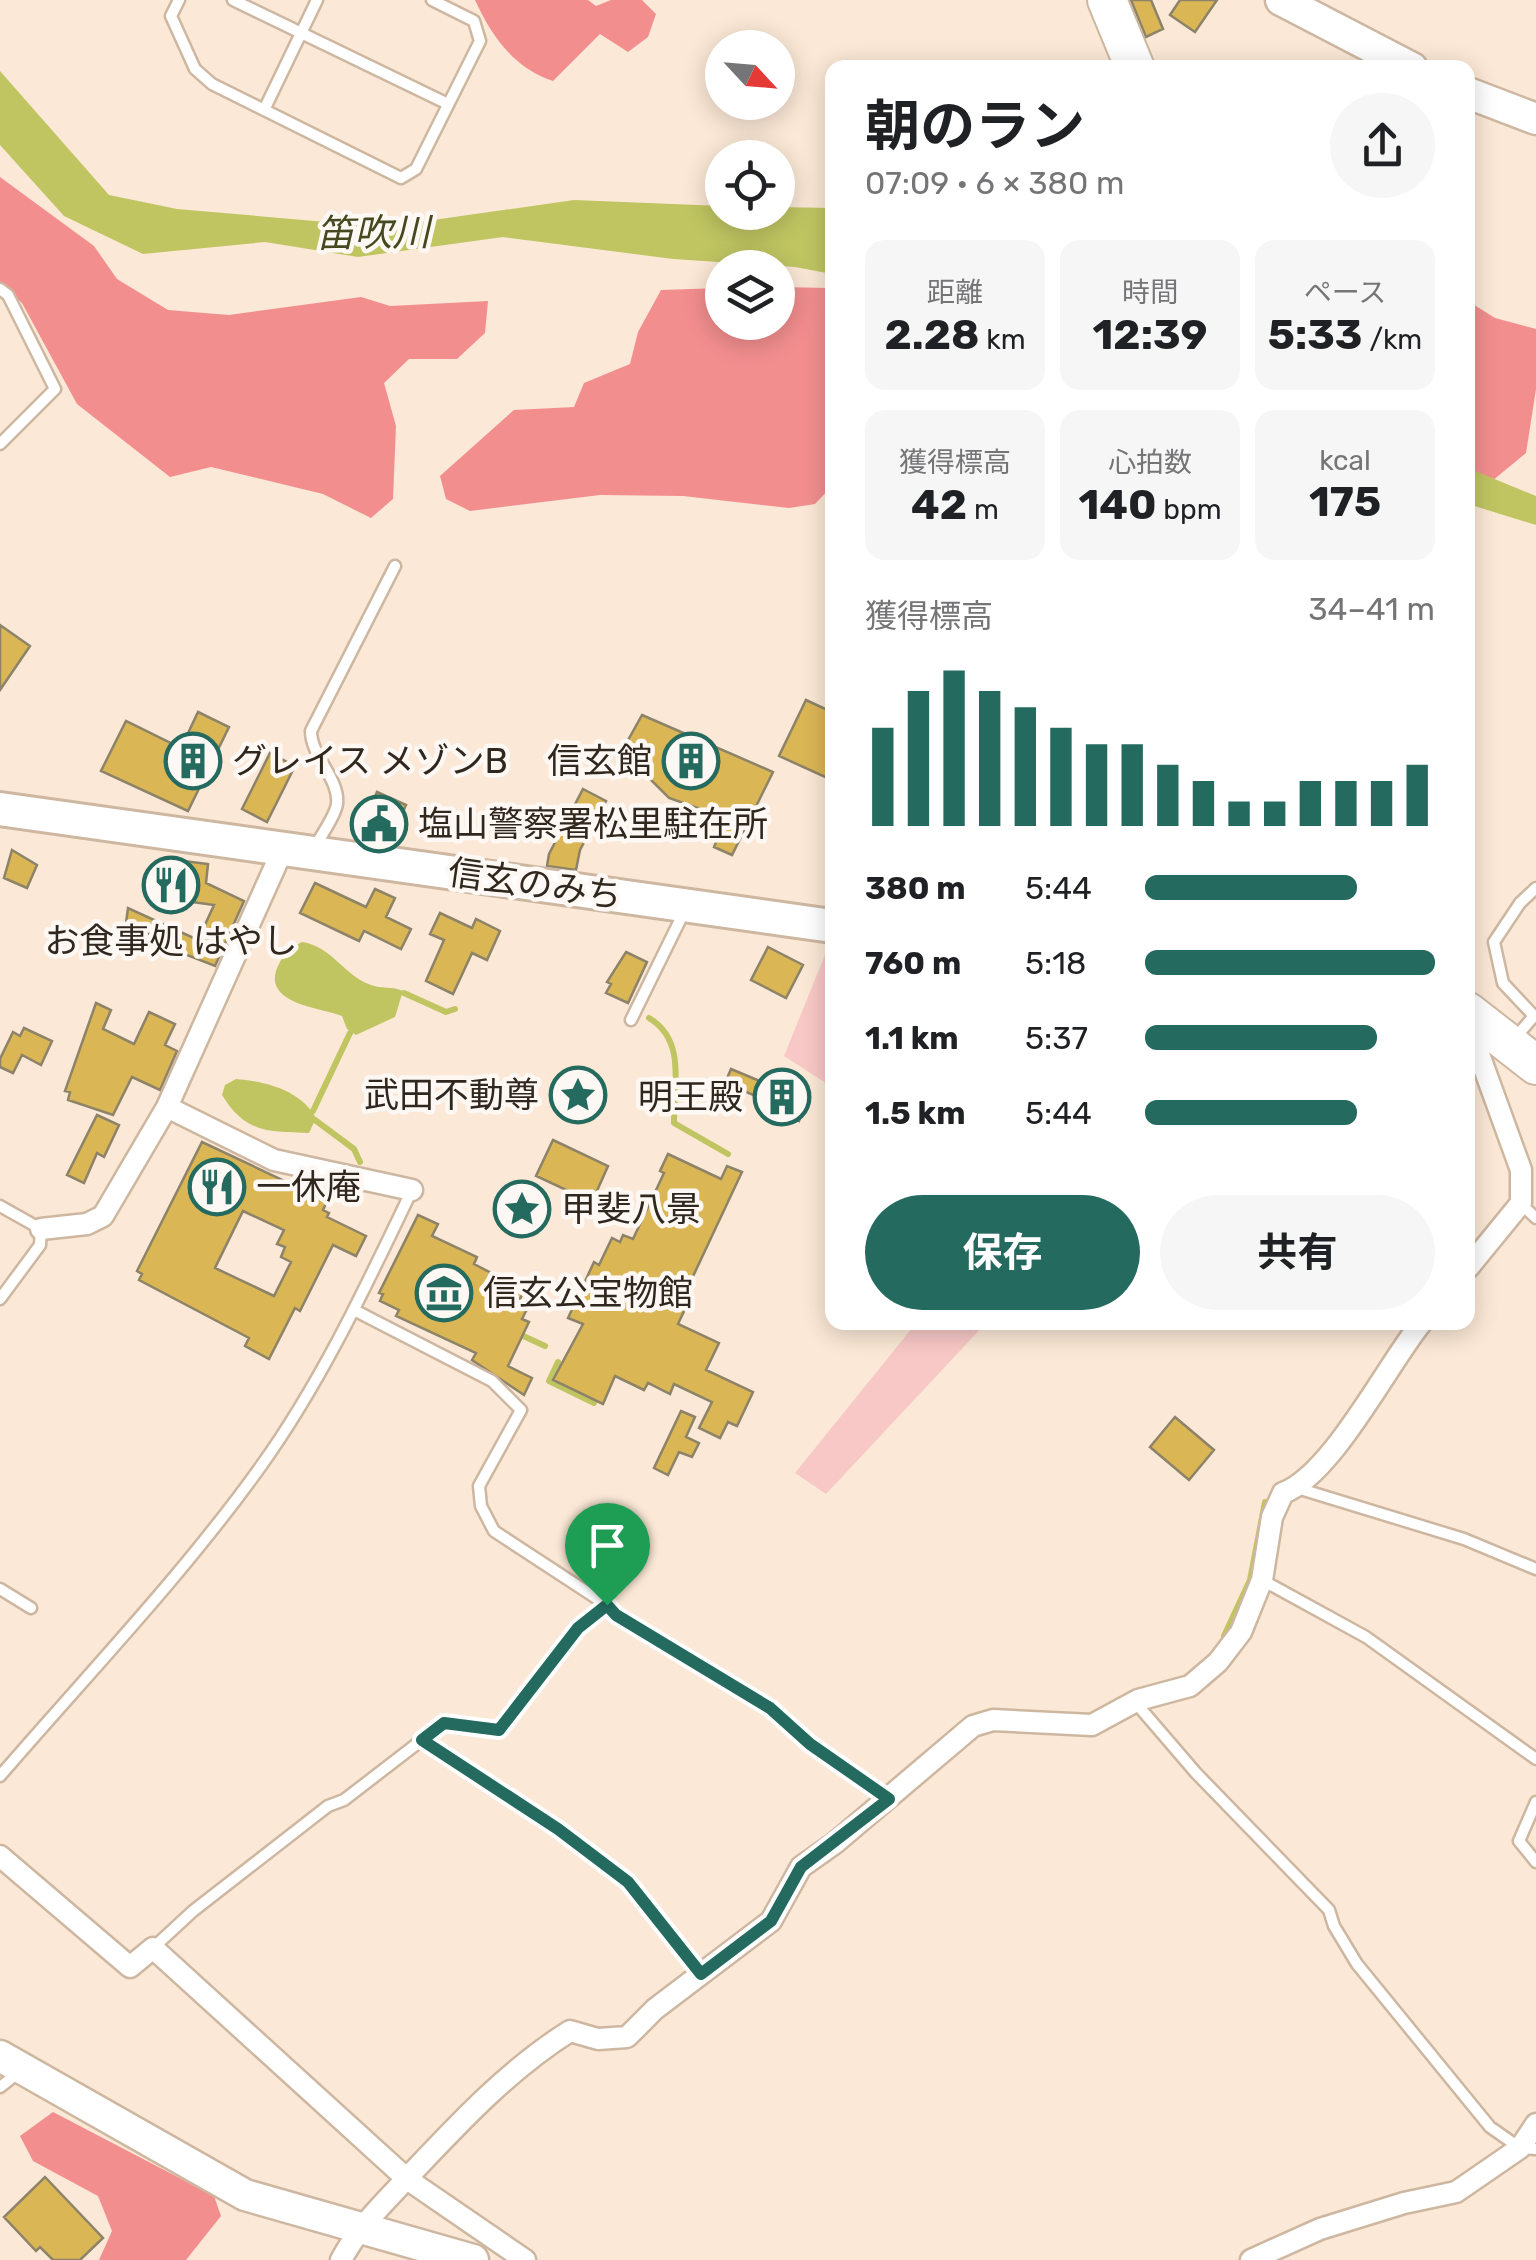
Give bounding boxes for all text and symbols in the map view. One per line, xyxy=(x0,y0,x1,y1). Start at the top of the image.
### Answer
north arrow xyxy=(705,30,795,120)
map controls xyxy=(705,30,795,340)
button: share xyxy=(1330,93,1435,198)
text: 朝のラン xyxy=(865,94,1085,159)
button: locate xyxy=(705,140,795,230)
text: 07:09 · 6 × 380 m xyxy=(865,164,1125,202)
water label: 笛吹川 xyxy=(316,209,434,257)
button: layers xyxy=(705,250,795,340)
text: 距離 xyxy=(927,276,983,309)
text: 時間 xyxy=(1122,276,1178,309)
text: ペース xyxy=(1304,276,1386,309)
text: 2.28 xyxy=(884,310,979,360)
text: 12:39 xyxy=(1092,310,1208,360)
text: 5:33 xyxy=(1268,310,1363,360)
text: km xyxy=(979,323,1026,356)
text: /km xyxy=(1363,323,1422,356)
text: kcal xyxy=(1319,444,1371,477)
text: 獲得標高 xyxy=(899,446,1011,479)
text: 心拍数 xyxy=(1108,446,1192,479)
text: 175 xyxy=(1309,477,1381,527)
text: 42 xyxy=(911,480,967,530)
text: 140 xyxy=(1078,480,1157,530)
text: m xyxy=(967,493,999,526)
text: bpm xyxy=(1157,493,1222,526)
text: 34–41 m xyxy=(1308,590,1435,628)
text: 獲得標高 xyxy=(865,597,993,635)
building icon: グレイス メゾンB xyxy=(163,731,223,791)
building icon: 信玄館 xyxy=(661,731,721,791)
place label: グレイス メゾンB xyxy=(232,740,508,782)
place label: 信玄館 xyxy=(547,740,652,782)
public building icon: 塩山警察署松里駐在所 xyxy=(349,794,409,854)
place label: 塩山警察署松里駐在所 xyxy=(418,803,768,845)
street label: 信玄のみち xyxy=(445,851,625,917)
restaurant icon: お食事処 はやし xyxy=(141,855,201,915)
text: 380 m xyxy=(865,869,966,907)
text: 5:44 xyxy=(1025,869,1092,907)
place label: お食事処 はやし xyxy=(44,920,298,962)
text: 760 m xyxy=(865,944,961,982)
text: 5:18 xyxy=(1025,944,1086,982)
text: 1.1 km xyxy=(865,1019,959,1057)
text: 5:37 xyxy=(1025,1019,1088,1057)
place icon: 武田不動尊 xyxy=(548,1065,608,1125)
building icon: 明王殿 xyxy=(752,1067,812,1127)
place label: 武田不動尊 xyxy=(364,1074,539,1116)
place label: 明王殿 xyxy=(638,1076,743,1118)
text: 1.5 km xyxy=(865,1094,966,1132)
text: 5:44 xyxy=(1025,1094,1092,1132)
restaurant icon: 一休庵 xyxy=(187,1157,247,1217)
place label: 一休庵 xyxy=(256,1166,361,1208)
place icon: 甲斐八景 xyxy=(492,1179,552,1239)
place label: 甲斐八景 xyxy=(561,1188,701,1230)
button: 保存 xyxy=(865,1195,1140,1310)
button: 共有 xyxy=(1160,1195,1435,1310)
museum icon: 信玄公宝物館 xyxy=(414,1263,474,1323)
place label: 信玄公宝物館 xyxy=(483,1272,693,1314)
pin xyxy=(565,1503,650,1606)
icon: arrive xyxy=(580,1518,635,1573)

